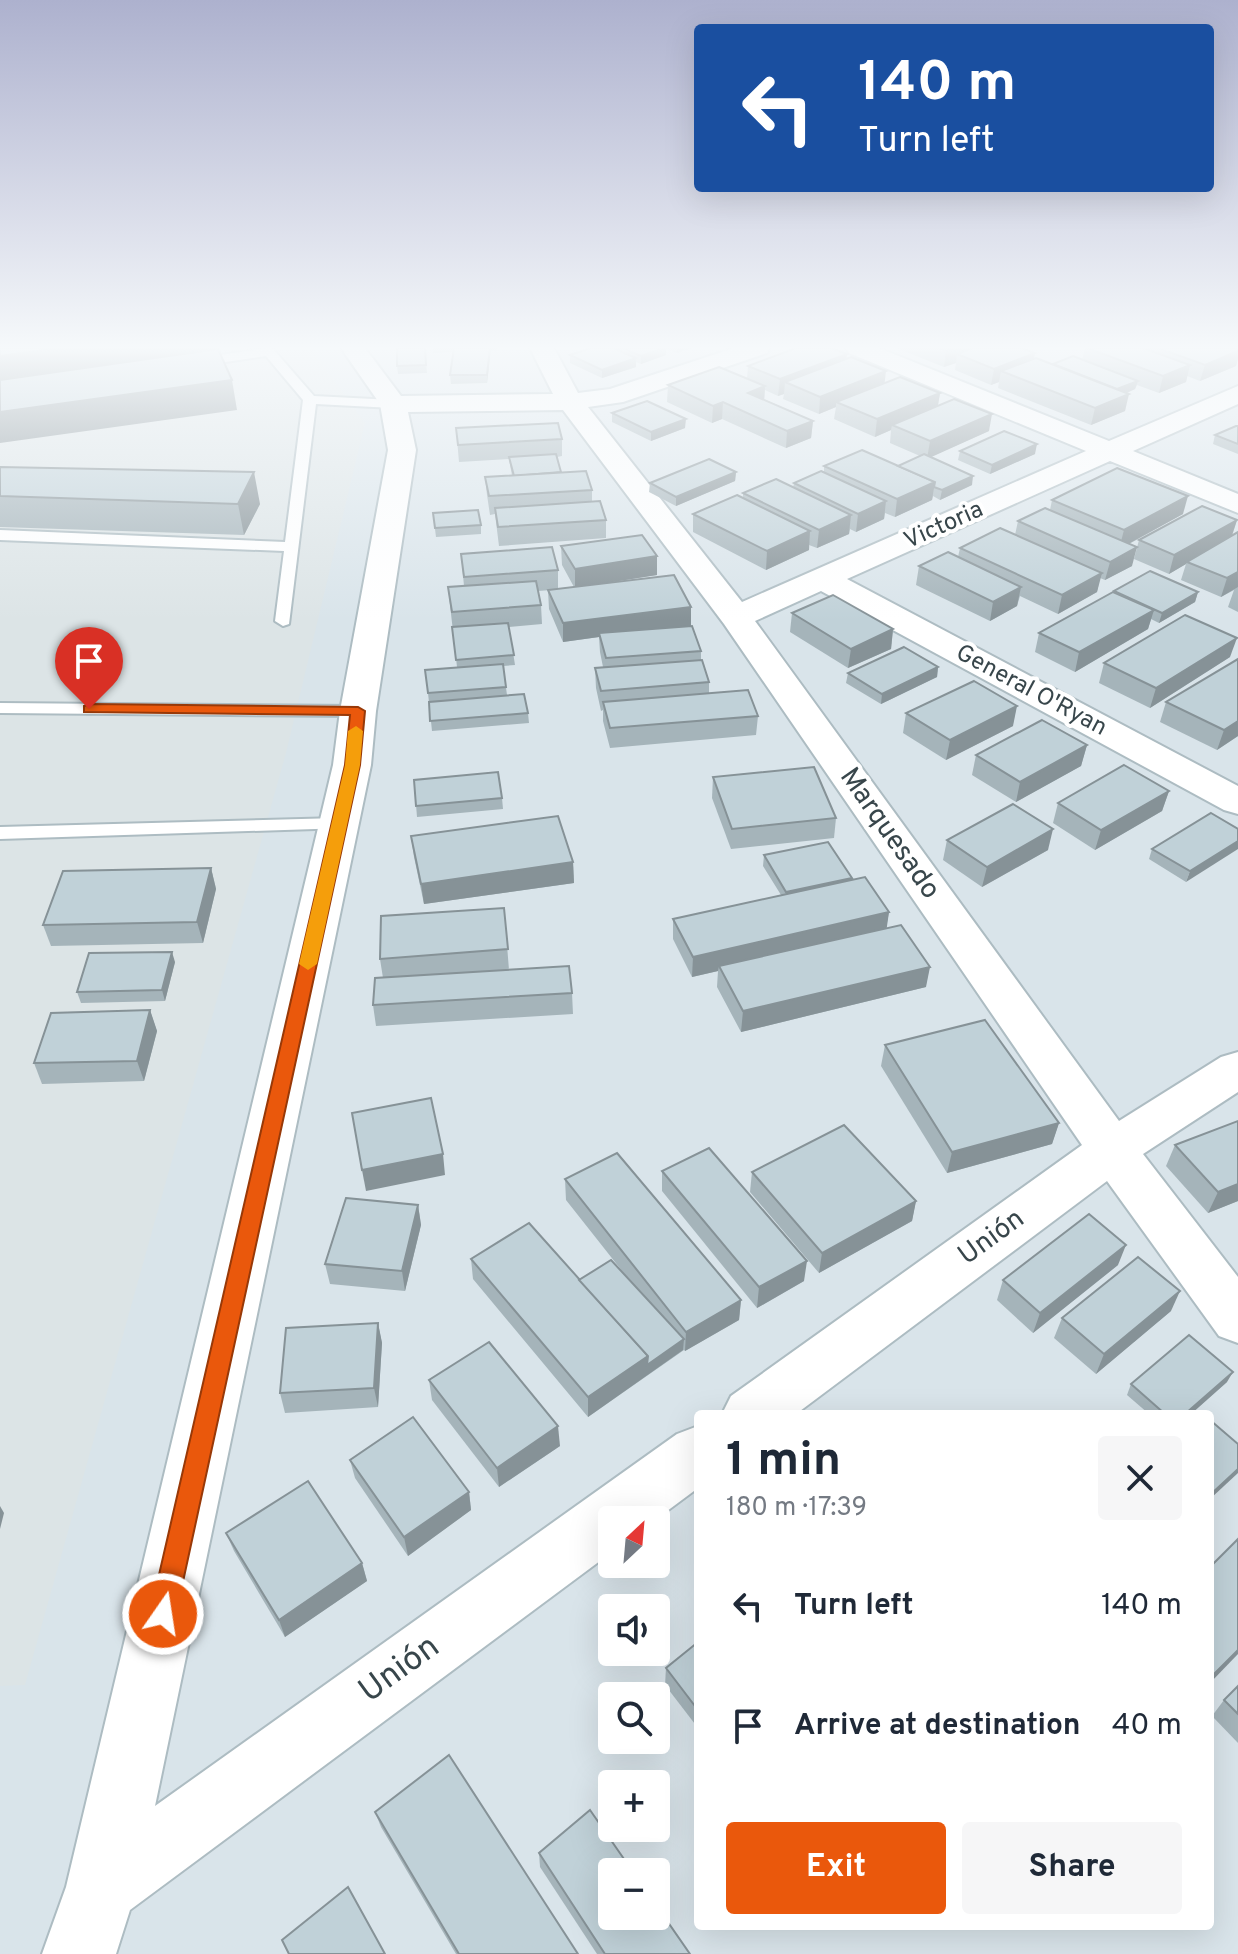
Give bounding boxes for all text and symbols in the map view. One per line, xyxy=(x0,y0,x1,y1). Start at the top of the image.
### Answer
text: 140 m xyxy=(858,50,1016,120)
icon: left xyxy=(726,56,830,160)
text: Turn left xyxy=(858,119,995,165)
street label: Victoria xyxy=(900,495,988,557)
pin xyxy=(55,627,123,709)
icon: arrive xyxy=(67,639,111,683)
street label: General O'Ryan xyxy=(950,639,1112,743)
street label: Marquesado xyxy=(831,761,947,907)
street label: Unión xyxy=(952,1202,1032,1274)
text: 1 min xyxy=(726,1432,841,1492)
button: close xyxy=(1098,1436,1182,1520)
text: 180 m · 17:39 xyxy=(726,1492,867,1525)
north arrow xyxy=(598,1506,670,1578)
map controls xyxy=(598,1506,670,1930)
position arrow xyxy=(121,1572,205,1656)
icon: left xyxy=(726,1584,770,1628)
text: Turn left xyxy=(794,1588,914,1625)
text: 140 m xyxy=(1101,1588,1182,1625)
button: sound xyxy=(598,1594,670,1666)
street label: Unión xyxy=(351,1626,449,1714)
button: search xyxy=(598,1682,670,1754)
icon: arrive xyxy=(726,1704,770,1748)
text: Arrive at destination xyxy=(794,1708,1080,1745)
text: 40 m xyxy=(1112,1708,1182,1745)
button: + xyxy=(598,1770,670,1842)
button: Exit xyxy=(726,1822,946,1914)
button: Share xyxy=(962,1822,1182,1914)
button: − xyxy=(598,1858,670,1930)

